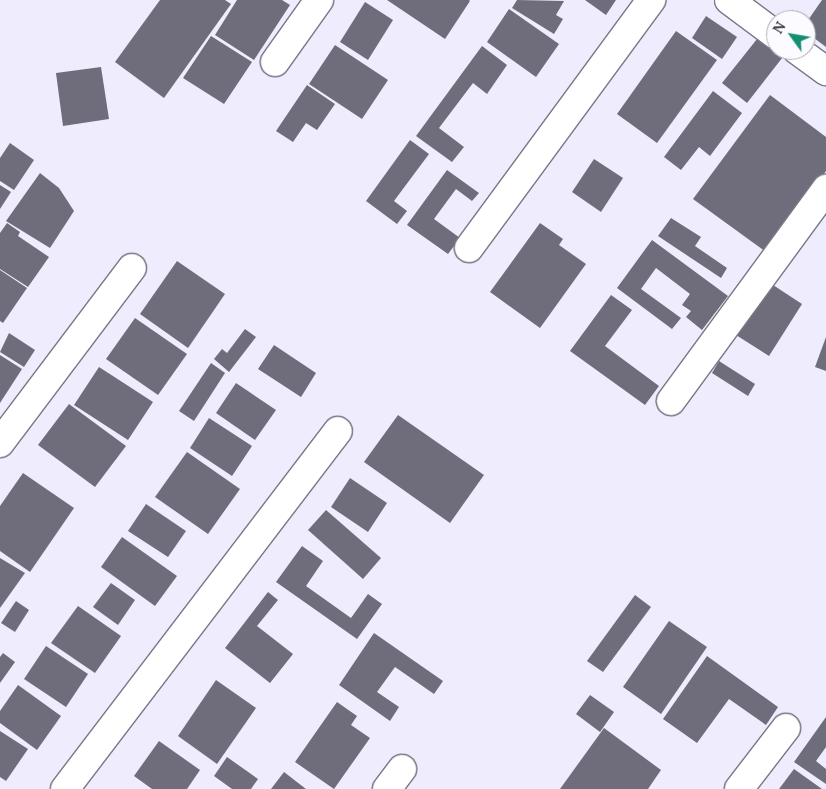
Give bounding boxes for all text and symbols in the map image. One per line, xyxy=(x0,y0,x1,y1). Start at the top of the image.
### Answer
north arrow xyxy=(766,10,816,60)
text: N xyxy=(768,18,790,37)

